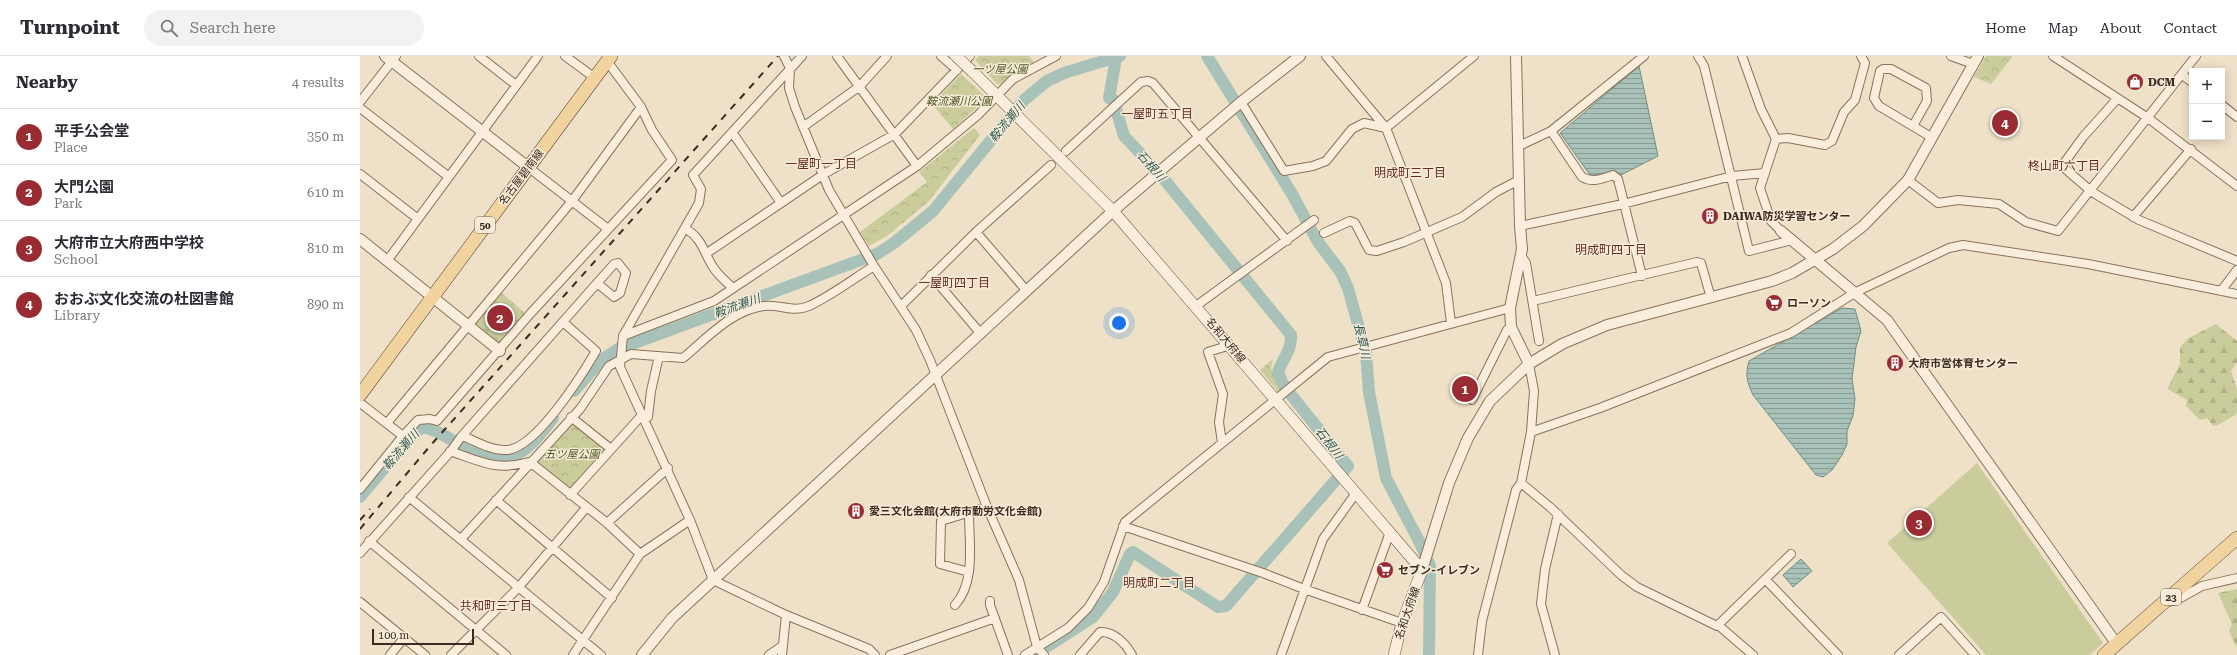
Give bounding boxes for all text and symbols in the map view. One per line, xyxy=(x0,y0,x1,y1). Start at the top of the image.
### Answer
search box xyxy=(144,10,424,46)
text: Turnpoint xyxy=(20,16,120,39)
icon: search xyxy=(158,17,180,39)
text: Search here xyxy=(190,19,276,37)
text: Home xyxy=(1985,20,2026,36)
text: Map xyxy=(2048,20,2078,36)
text: About xyxy=(2100,20,2142,36)
text: Contact xyxy=(2164,20,2217,36)
park label: 一ツ屋公園 xyxy=(973,63,1029,76)
map controls xyxy=(2189,68,2225,140)
button: + xyxy=(2189,68,2225,104)
text: Nearby xyxy=(16,72,78,92)
shop icon: DCM xyxy=(2125,72,2145,92)
text: 4 results xyxy=(292,75,344,90)
place label: DCM xyxy=(2148,76,2176,89)
park label: 鞍流瀬川公園 xyxy=(926,95,994,108)
water label: 鞍流瀬川 xyxy=(986,98,1029,145)
button: − xyxy=(2189,104,2225,140)
district label: 一屋町五丁目 xyxy=(1121,107,1193,121)
pin: 4 xyxy=(1992,108,2018,138)
text: 平手公会堂 xyxy=(54,122,129,140)
text: 1 xyxy=(25,129,33,144)
text: 350 m xyxy=(307,129,344,144)
text: Place xyxy=(54,140,88,155)
street label: 名古屋碧南線 xyxy=(496,147,546,208)
water label: 石根川 xyxy=(1134,148,1170,186)
district label: 一屋町一丁目 xyxy=(785,157,857,171)
district label: 柊山町六丁目 xyxy=(2028,159,2100,173)
district label: 明成町三丁目 xyxy=(1374,166,1446,180)
text: 大門公園 xyxy=(54,178,114,196)
text: 2 xyxy=(25,185,33,200)
text: 610 m xyxy=(307,185,344,200)
text: Park xyxy=(54,196,83,211)
building icon: DAIWA防災学習センター xyxy=(1700,206,1720,226)
place label: DAIWA防災学習センター xyxy=(1723,210,1851,223)
road number: 50 xyxy=(475,217,495,233)
text: 大府市立大府西中学校 xyxy=(54,234,204,252)
text: 3 xyxy=(25,241,33,256)
text: 810 m xyxy=(307,241,344,256)
district label: 明成町四丁目 xyxy=(1575,243,1647,257)
text: School xyxy=(54,252,98,267)
district label: 一屋町四丁目 xyxy=(918,276,990,290)
text: おおぶ文化交流の杜図書館 xyxy=(54,290,234,308)
water label: 鞍流瀬川 xyxy=(712,291,764,321)
supermarket icon: ローソン xyxy=(1764,293,1784,313)
text: 4 xyxy=(25,297,33,312)
text: 890 m xyxy=(307,297,344,312)
place label: ローソン xyxy=(1787,297,1831,310)
pin: 2 xyxy=(487,303,513,333)
text: Library xyxy=(54,308,100,323)
your location xyxy=(1109,313,1129,333)
street label: 名和大府線 xyxy=(1203,315,1248,366)
water label: 長草川 xyxy=(1351,322,1373,362)
building icon: 大府市営体育センター xyxy=(1885,353,1905,373)
place label: 大府市営体育センター xyxy=(1908,357,2018,370)
pin: 1 xyxy=(1452,374,1478,404)
water label: 石根川 xyxy=(1312,425,1347,463)
water label: 鞍流瀬川 xyxy=(380,426,423,473)
park label: 五ツ屋公園 xyxy=(545,448,601,461)
building icon: 愛三文化会館(大府市勤労文化会館) xyxy=(846,501,866,521)
place label: 愛三文化会館(大府市勤労文化会館) xyxy=(869,505,1042,518)
pin: 3 xyxy=(1906,508,1932,538)
supermarket icon: セブン-イレブン xyxy=(1375,560,1395,580)
place label: セブン-イレブン xyxy=(1398,564,1480,577)
district label: 明成町二丁目 xyxy=(1123,576,1195,590)
street label: 名和大府線 xyxy=(1392,585,1423,641)
road number: 23 xyxy=(2161,589,2181,605)
district label: 共和町三丁目 xyxy=(460,599,532,613)
scale bar xyxy=(372,627,474,646)
text: 100 m xyxy=(378,629,409,642)

